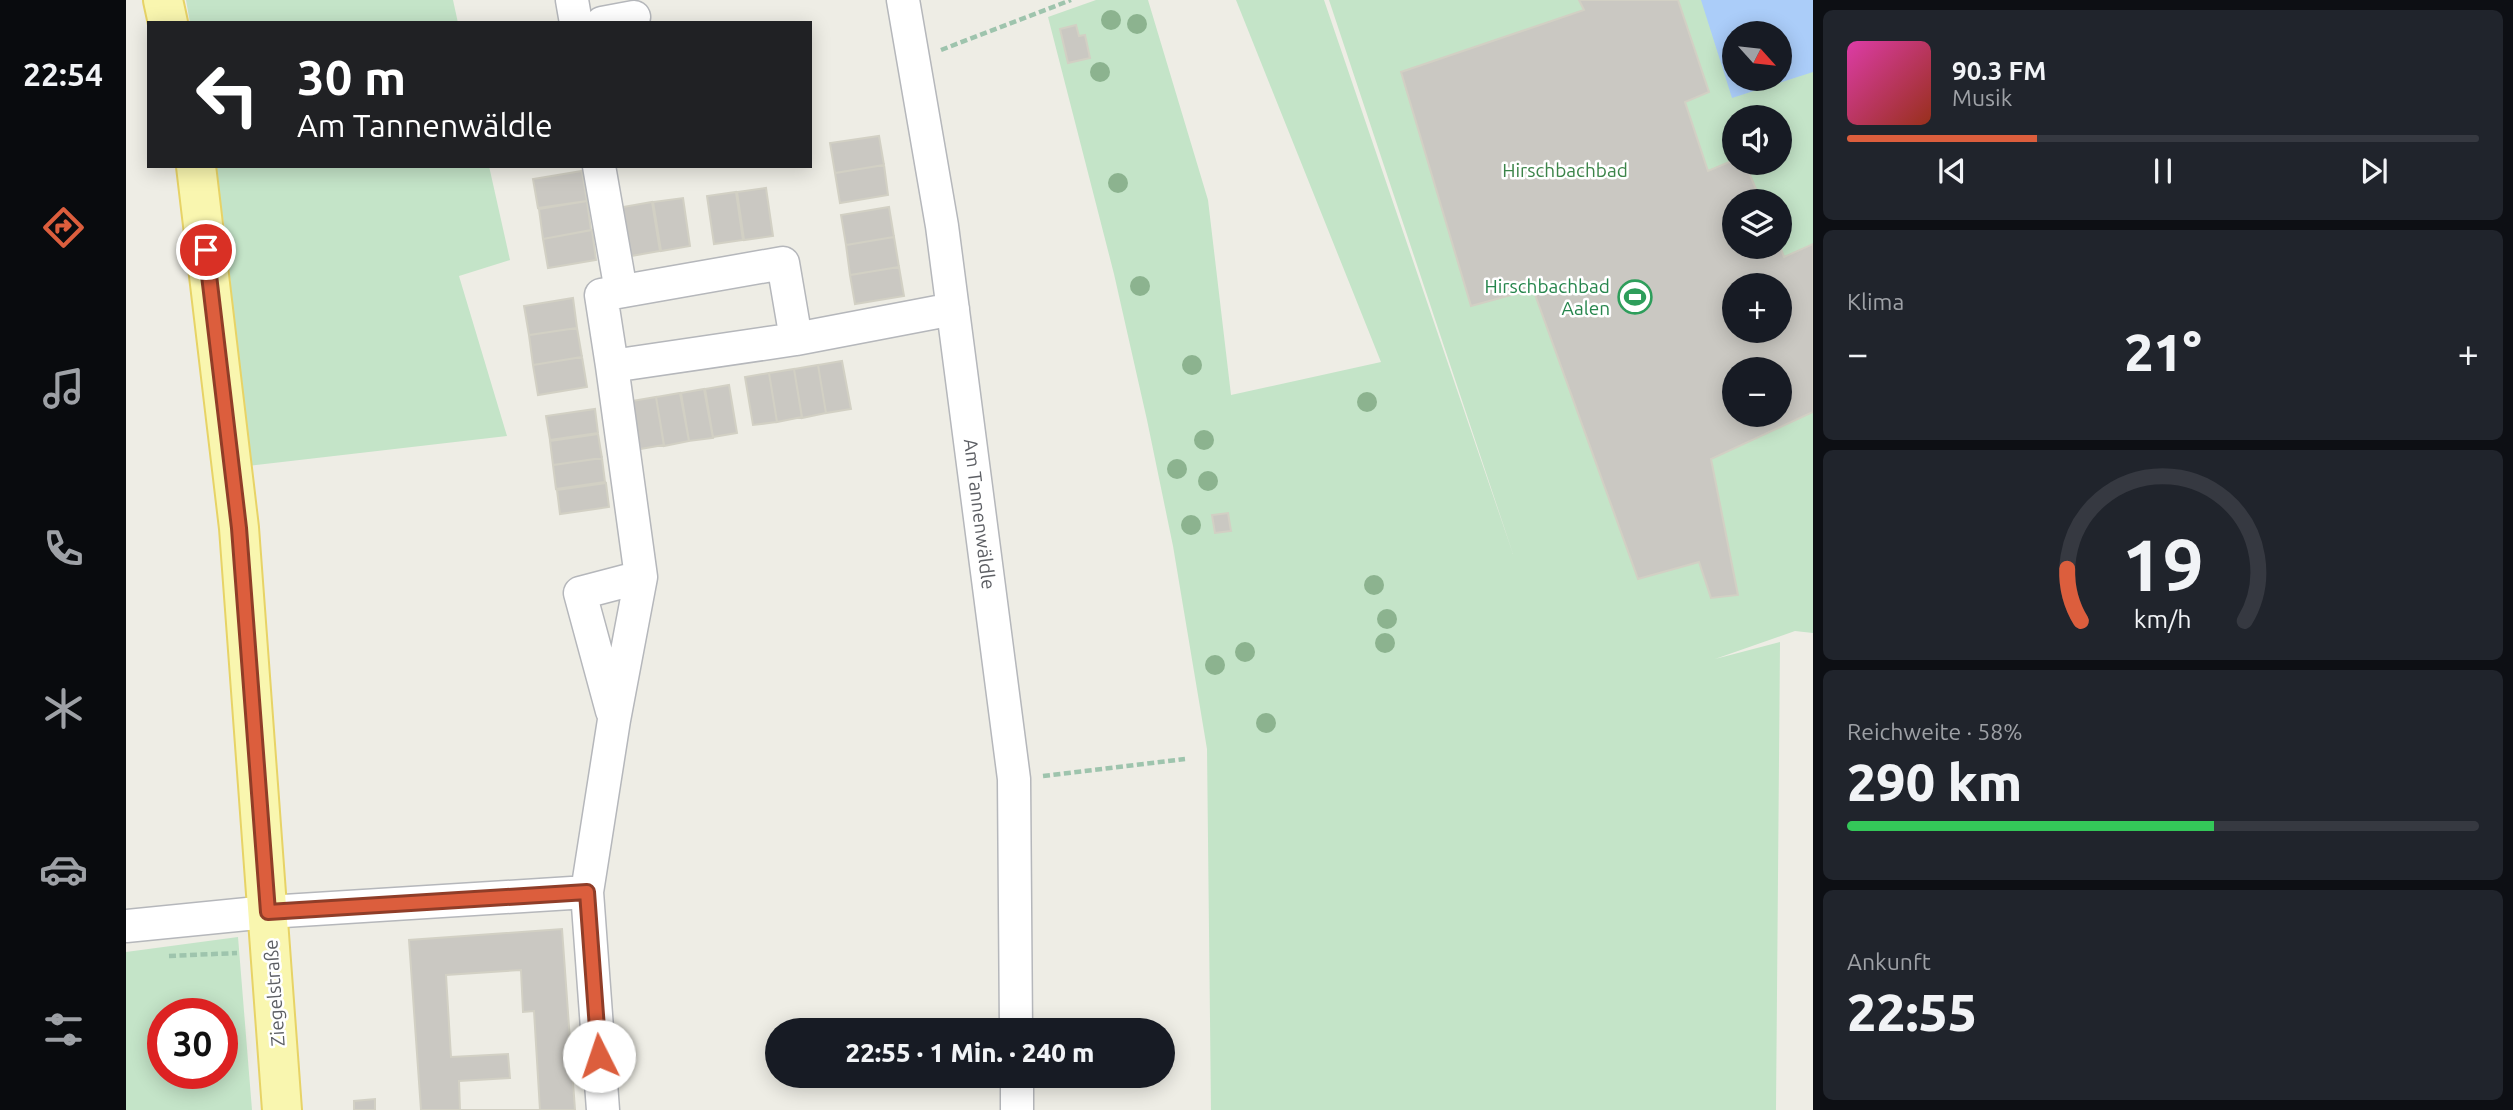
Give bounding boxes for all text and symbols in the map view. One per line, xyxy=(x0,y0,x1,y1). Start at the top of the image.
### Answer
north arrow xyxy=(1722,21,1792,91)
map controls xyxy=(1722,21,1792,427)
icon: left xyxy=(182,49,273,140)
text: 30 m xyxy=(297,49,406,104)
text: 22:54 xyxy=(23,56,103,92)
text: 90.3 FM xyxy=(1952,56,2046,85)
text: Musik xyxy=(1952,85,2012,110)
button: sound xyxy=(1722,105,1792,175)
text: Am Tannenwäldle xyxy=(297,107,553,143)
icon: previous xyxy=(1933,152,1971,190)
icon: pause xyxy=(2144,152,2182,190)
icon: next xyxy=(2355,152,2393,190)
park label: Hirschbachbad xyxy=(1502,159,1628,181)
button: layers xyxy=(1722,189,1792,259)
icon: directions xyxy=(39,203,88,252)
pin xyxy=(176,220,236,280)
icon: arrive xyxy=(187,231,225,269)
button: + xyxy=(1722,273,1792,343)
place label: Hirschbachbad Aalen xyxy=(1484,275,1610,319)
sports icon: Hirschbachbad Aalen xyxy=(1616,278,1654,316)
text: Klima xyxy=(1847,289,1904,314)
text: 21° xyxy=(2124,323,2202,381)
text: − xyxy=(1847,332,1868,374)
text: + xyxy=(2458,332,2479,374)
button: − xyxy=(1722,357,1792,427)
icon: music xyxy=(39,364,88,413)
street label: Am Tannenwäldle xyxy=(960,437,1000,591)
text: 19 xyxy=(2122,523,2204,605)
icon: phone xyxy=(39,524,88,573)
text: km/h xyxy=(2134,605,2192,633)
icon: climate xyxy=(39,684,88,733)
text: Reichweite · 58% xyxy=(1847,719,2023,744)
text: 290 km xyxy=(1847,753,2022,811)
icon: car xyxy=(39,845,88,894)
street label: Ziegelstraße xyxy=(259,939,289,1047)
text: Ankunft xyxy=(1847,949,1931,974)
text: 22:55 xyxy=(1847,983,1977,1041)
speed limit sign: 30 xyxy=(147,998,238,1089)
icon: filters xyxy=(39,1005,88,1054)
position arrow xyxy=(562,1019,636,1093)
text: 22:55 · 1 Min. · 240 m xyxy=(846,1038,1094,1067)

